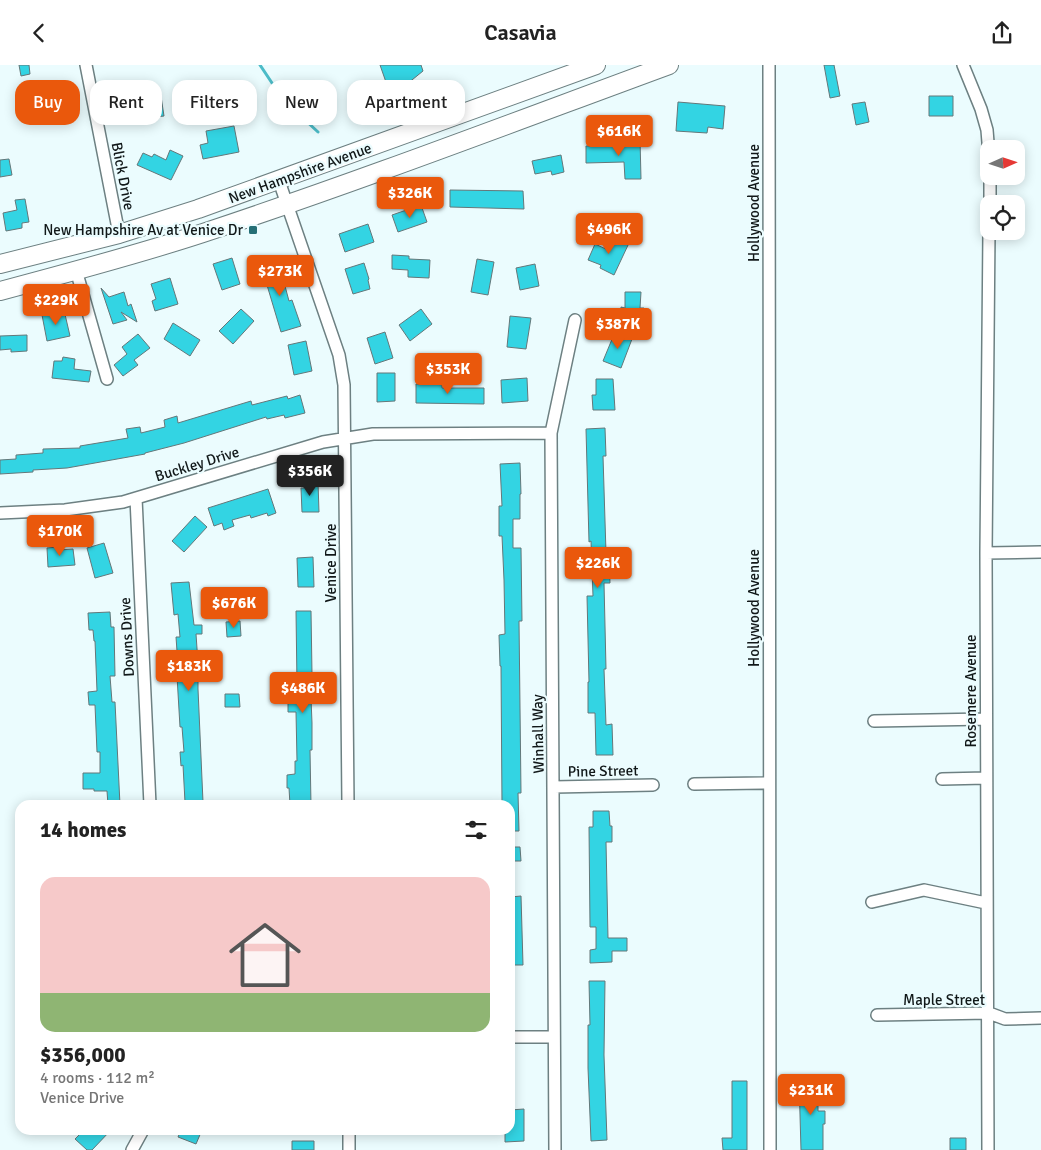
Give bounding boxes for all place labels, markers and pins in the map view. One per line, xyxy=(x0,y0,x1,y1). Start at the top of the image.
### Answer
pin: $616K xyxy=(584,114,654,157)
pin: $326K xyxy=(375,177,445,219)
pin: $496K xyxy=(574,213,644,255)
place label: New Hampshire Av at Venice Dr xyxy=(43,221,243,239)
marker: New Hampshire Av at Venice Dr xyxy=(247,224,259,236)
pin: $273K xyxy=(245,255,315,297)
pin: $229K xyxy=(21,283,91,326)
pin: $387K xyxy=(583,307,653,350)
pin: $353K xyxy=(413,353,483,395)
pin: $356K xyxy=(275,455,345,497)
pin: $170K xyxy=(25,515,95,557)
pin: $226K xyxy=(563,547,633,589)
pin: $676K xyxy=(199,587,269,629)
pin: $183K xyxy=(154,649,224,692)
pin: $486K xyxy=(268,671,338,714)
pin: $231K xyxy=(776,1073,846,1116)

